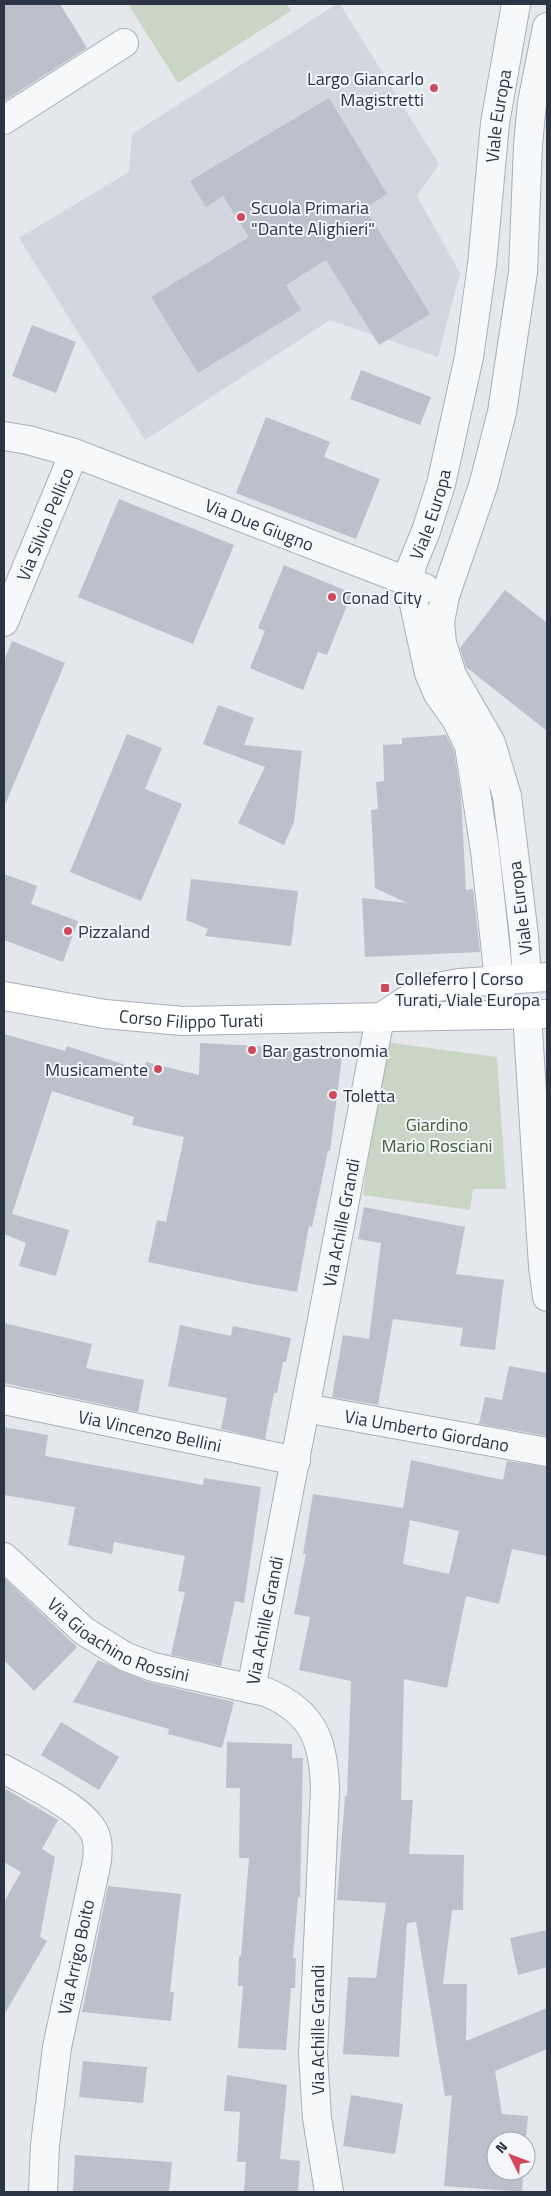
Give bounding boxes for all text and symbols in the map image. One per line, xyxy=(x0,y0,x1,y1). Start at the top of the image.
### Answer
place label: Largo Giancarlo Magistretti xyxy=(307,65,424,113)
street label: Viale Europa xyxy=(478,67,518,164)
marker: Largo Giancarlo Magistretti xyxy=(428,82,440,94)
place label: Scuola Primaria "Dante Alighieri" xyxy=(251,194,375,242)
marker: Scuola Primaria "Dante Alighieri" xyxy=(235,211,247,223)
street label: Via Silvio Pellico xyxy=(9,463,80,585)
street label: Viale Europa xyxy=(402,466,457,564)
street label: Via Due Giugno xyxy=(201,491,318,558)
place label: Conad City xyxy=(342,584,422,611)
marker: Conad City xyxy=(326,591,338,603)
street label: Viale Europa xyxy=(501,860,539,956)
place label: Pizzaland xyxy=(78,918,150,945)
marker: Pizzaland xyxy=(62,925,74,937)
place label: Colleferro | Corso Turati, Viale Europa xyxy=(395,965,540,1013)
marker: Colleferro | Corso Turati, Viale Europa xyxy=(379,982,391,994)
street label: Corso Filippo Turati xyxy=(118,1002,263,1035)
place label: Bar gastronomia xyxy=(262,1037,388,1064)
marker: Bar gastronomia xyxy=(246,1044,258,1056)
place label: Musicamente xyxy=(45,1056,148,1083)
marker: Musicamente xyxy=(152,1063,164,1075)
place label: Toletta xyxy=(343,1082,395,1109)
marker: Toletta xyxy=(327,1089,339,1101)
park label: Giardino Mario Rosciani xyxy=(382,1111,493,1159)
street label: Via Achille Grandi xyxy=(315,1156,366,1289)
street label: Via Vincenzo Bellini xyxy=(76,1402,224,1459)
street label: Via Umberto Giordano xyxy=(342,1402,512,1458)
street label: Via Achille Grandi xyxy=(239,1554,290,1687)
street label: Via Gioachino Rossini xyxy=(42,1590,192,1688)
street label: Via Arrigo Boito xyxy=(51,1897,101,2017)
street label: Via Achille Grandi xyxy=(304,1965,331,2095)
north arrow xyxy=(486,2131,536,2181)
text: N xyxy=(490,2136,512,2158)

